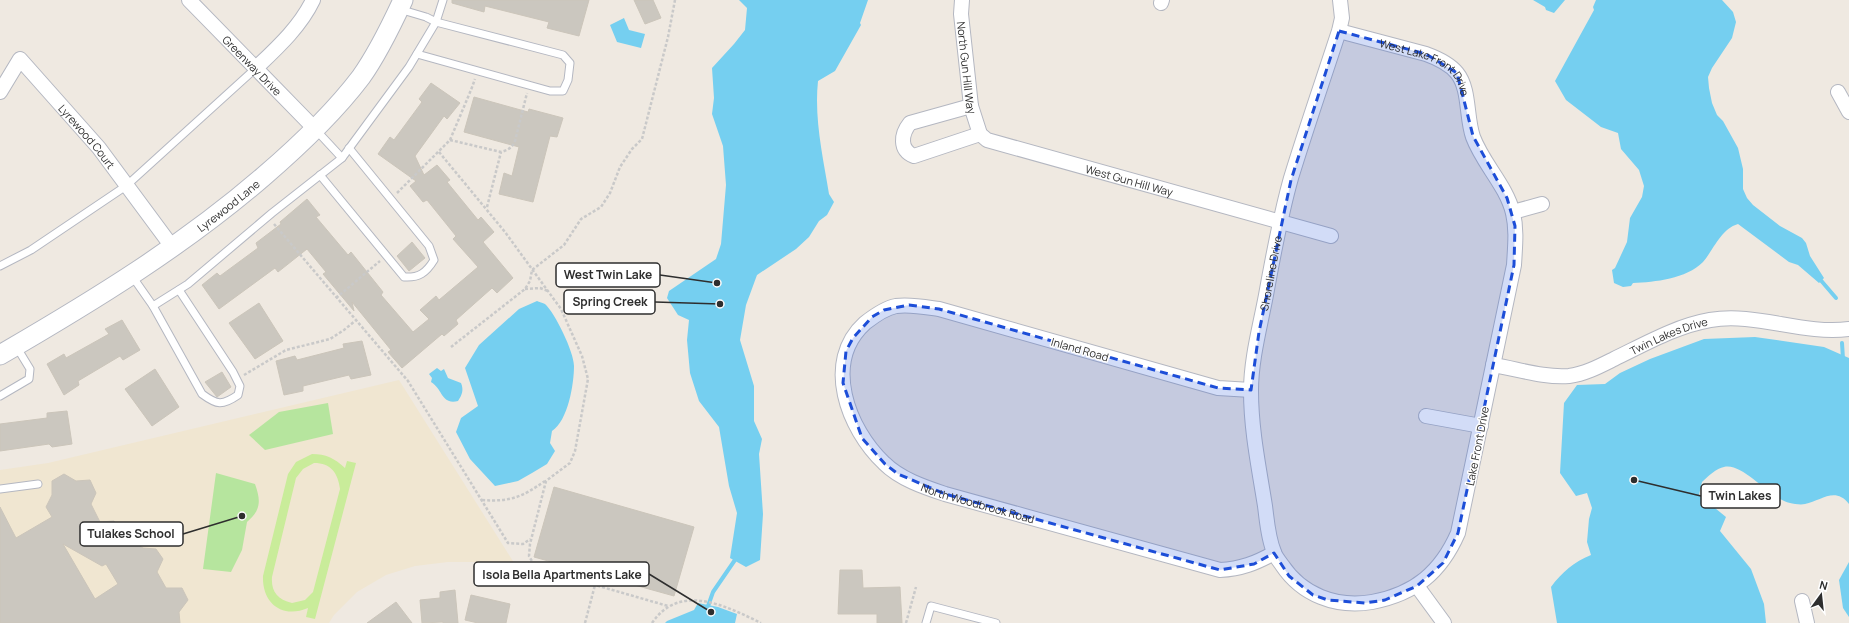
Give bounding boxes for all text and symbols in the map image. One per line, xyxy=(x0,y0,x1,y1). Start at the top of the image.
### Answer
street label: North Gun Hill Way xyxy=(954,21,981,116)
street label: Greenway Drive xyxy=(220,32,286,99)
street label: West Lake Front Drive xyxy=(1378,35,1474,98)
street label: Lyrewood Court xyxy=(56,101,119,171)
street label: West Gun Hill Way xyxy=(1084,160,1175,199)
street label: Lyrewood Lane xyxy=(194,176,263,235)
street label: Shoreline Drive xyxy=(1256,234,1285,312)
callout: West Twin Lake xyxy=(556,263,660,287)
text: West Twin Lake xyxy=(564,266,652,283)
callout: Spring Creek xyxy=(564,290,655,314)
text: Spring Creek xyxy=(572,293,648,310)
street label: Twin Lakes Drive xyxy=(1627,313,1709,358)
street label: Inland Road xyxy=(1050,334,1110,364)
street label: Lake Front Drive xyxy=(1462,405,1492,487)
street label: North Woodbrook Road xyxy=(919,479,1036,526)
callout: Twin Lakes xyxy=(1701,484,1780,508)
text: Twin Lakes xyxy=(1709,487,1772,504)
callout: Tulakes School xyxy=(80,522,183,546)
text: Tulakes School xyxy=(87,525,175,542)
callout: Isola Bella Apartments Lake xyxy=(474,562,649,586)
text: Isola Bella Apartments Lake xyxy=(482,566,642,583)
north arrow xyxy=(1801,575,1841,615)
text: N xyxy=(1818,577,1830,593)

